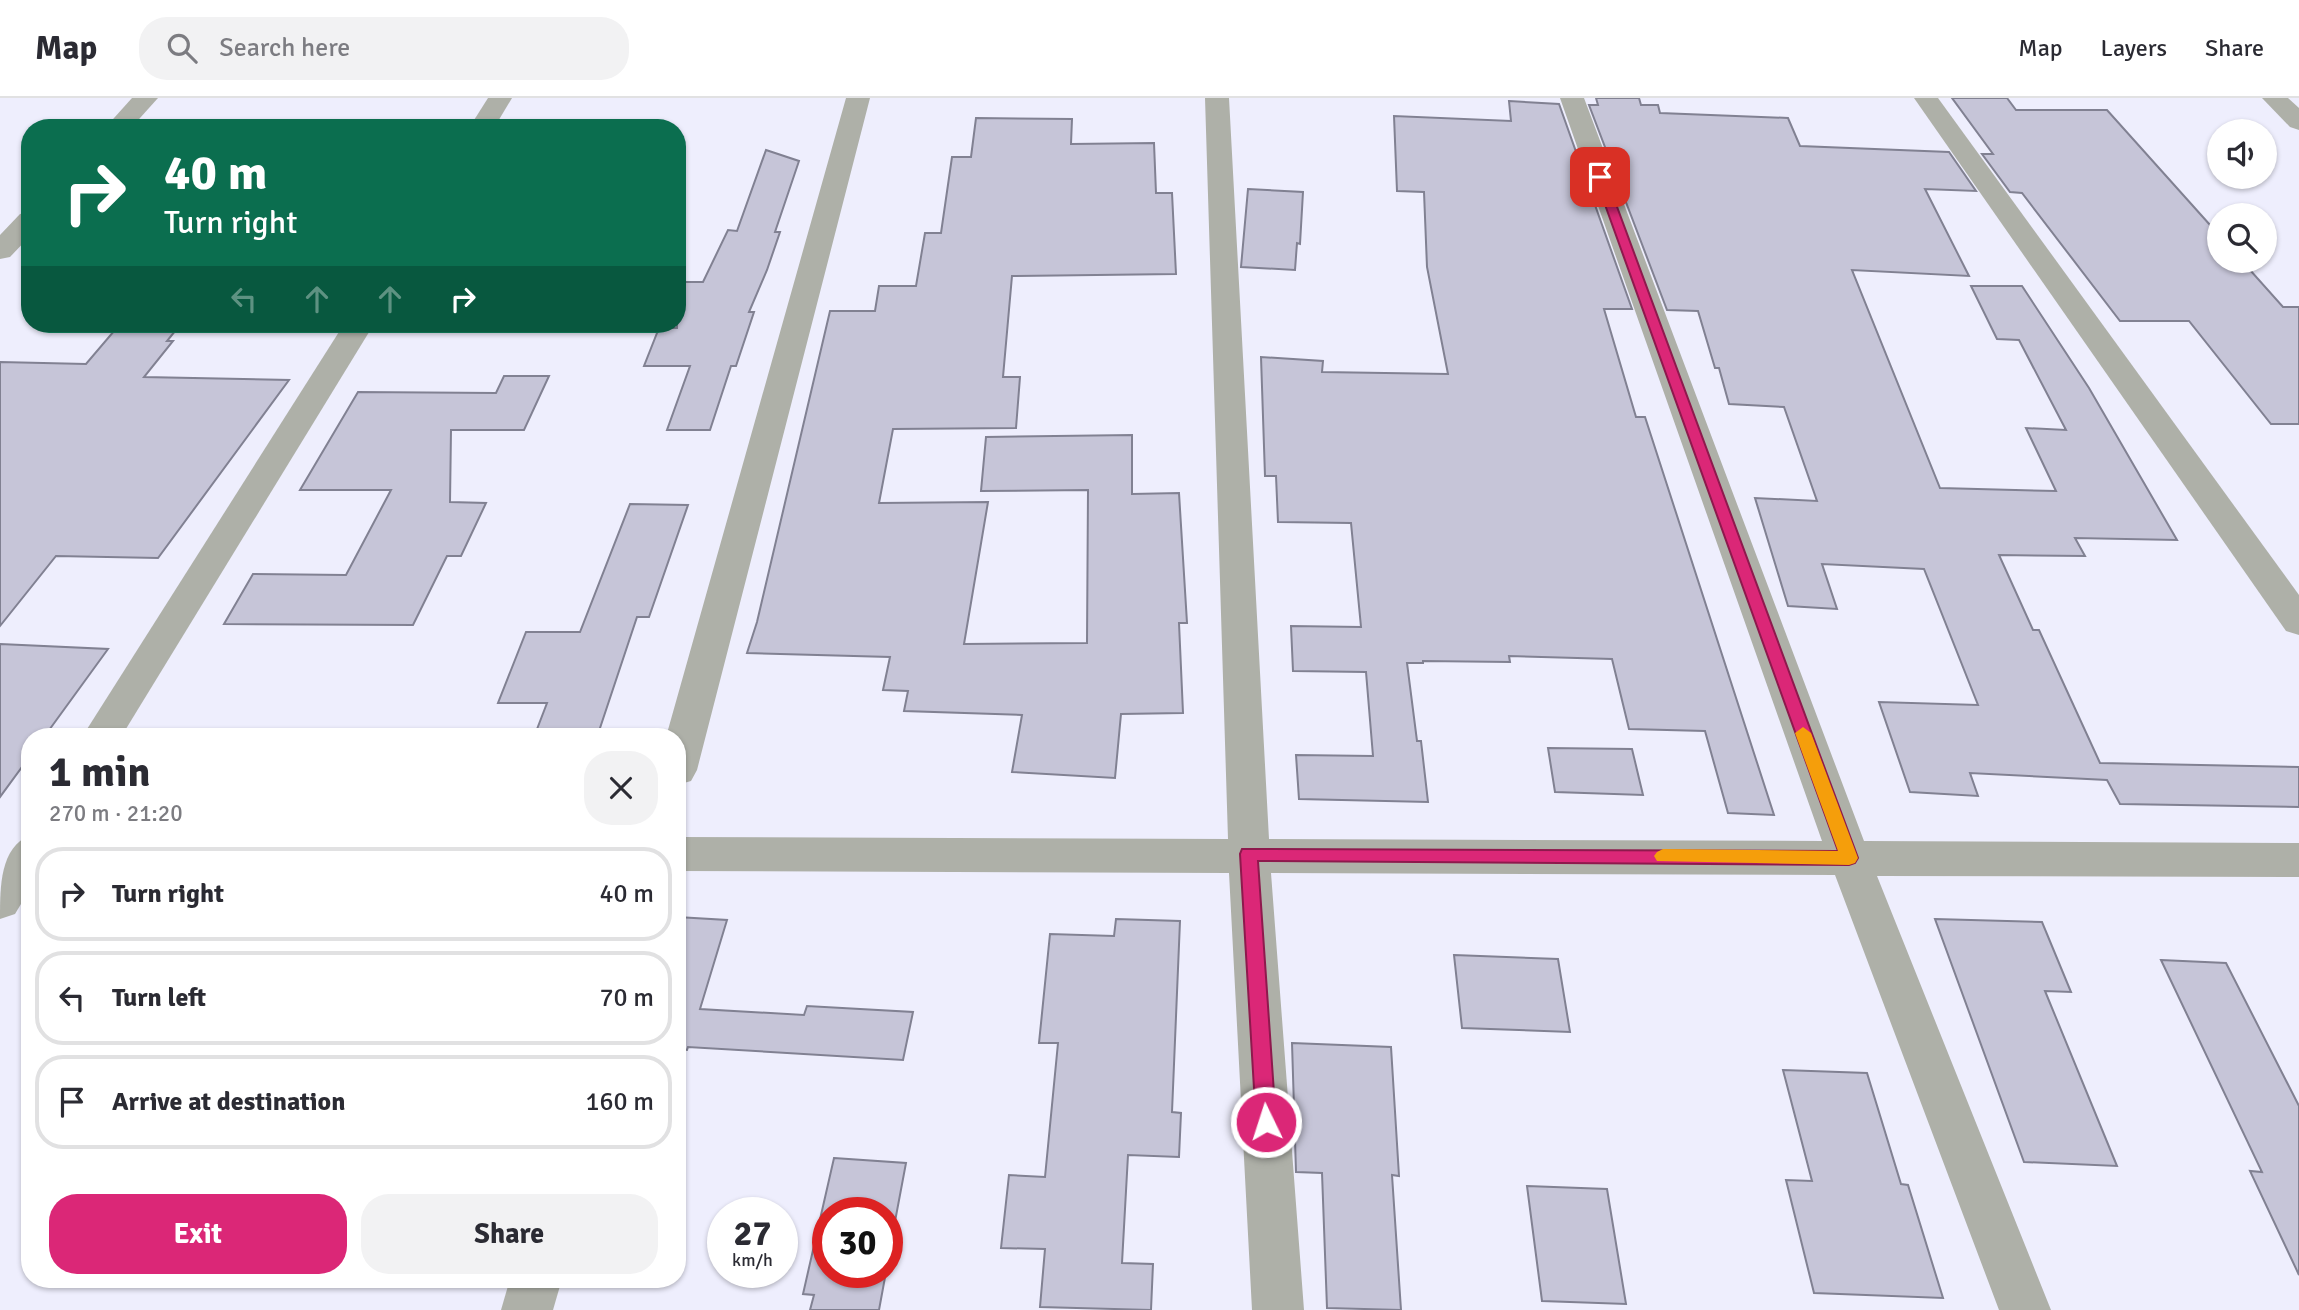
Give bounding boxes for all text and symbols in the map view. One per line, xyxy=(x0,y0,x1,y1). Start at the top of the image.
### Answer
search box xyxy=(139,17,629,80)
text: Map xyxy=(35,28,97,69)
icon: search xyxy=(163,29,201,67)
text: Search here xyxy=(219,32,350,64)
text: Map xyxy=(2018,33,2063,63)
text: Layers xyxy=(2101,33,2167,63)
text: Share xyxy=(2205,33,2264,63)
map controls xyxy=(2207,119,2277,273)
button: sound xyxy=(2207,119,2277,189)
text: 40 m xyxy=(164,143,267,203)
icon: right xyxy=(49,147,140,238)
pin xyxy=(1570,147,1630,207)
icon: arrive xyxy=(1581,158,1619,196)
text: Turn right xyxy=(164,203,297,242)
button: search xyxy=(2207,203,2277,273)
icon: left xyxy=(225,280,263,318)
icon: ahead xyxy=(298,280,336,318)
icon: ahead xyxy=(371,280,409,318)
icon: right xyxy=(444,280,482,318)
text: 1 min xyxy=(49,747,150,798)
button: close xyxy=(584,751,658,825)
text: 270 m · 21:20 xyxy=(49,799,183,828)
icon: right xyxy=(53,875,91,913)
text: Turn right xyxy=(112,878,224,910)
text: 40 m xyxy=(599,878,654,910)
icon: left xyxy=(53,979,91,1017)
text: Turn left xyxy=(112,982,206,1014)
text: 70 m xyxy=(599,982,654,1014)
icon: arrive xyxy=(53,1083,91,1121)
position arrow xyxy=(1229,1085,1303,1159)
text: Arrive at destination xyxy=(112,1086,345,1118)
text: 160 m xyxy=(585,1086,654,1118)
button: Exit xyxy=(49,1194,347,1274)
button: Share xyxy=(361,1194,658,1274)
speed limit sign: 30 xyxy=(812,1197,903,1288)
text: 27 xyxy=(734,1212,771,1255)
text: km/h xyxy=(732,1249,773,1271)

